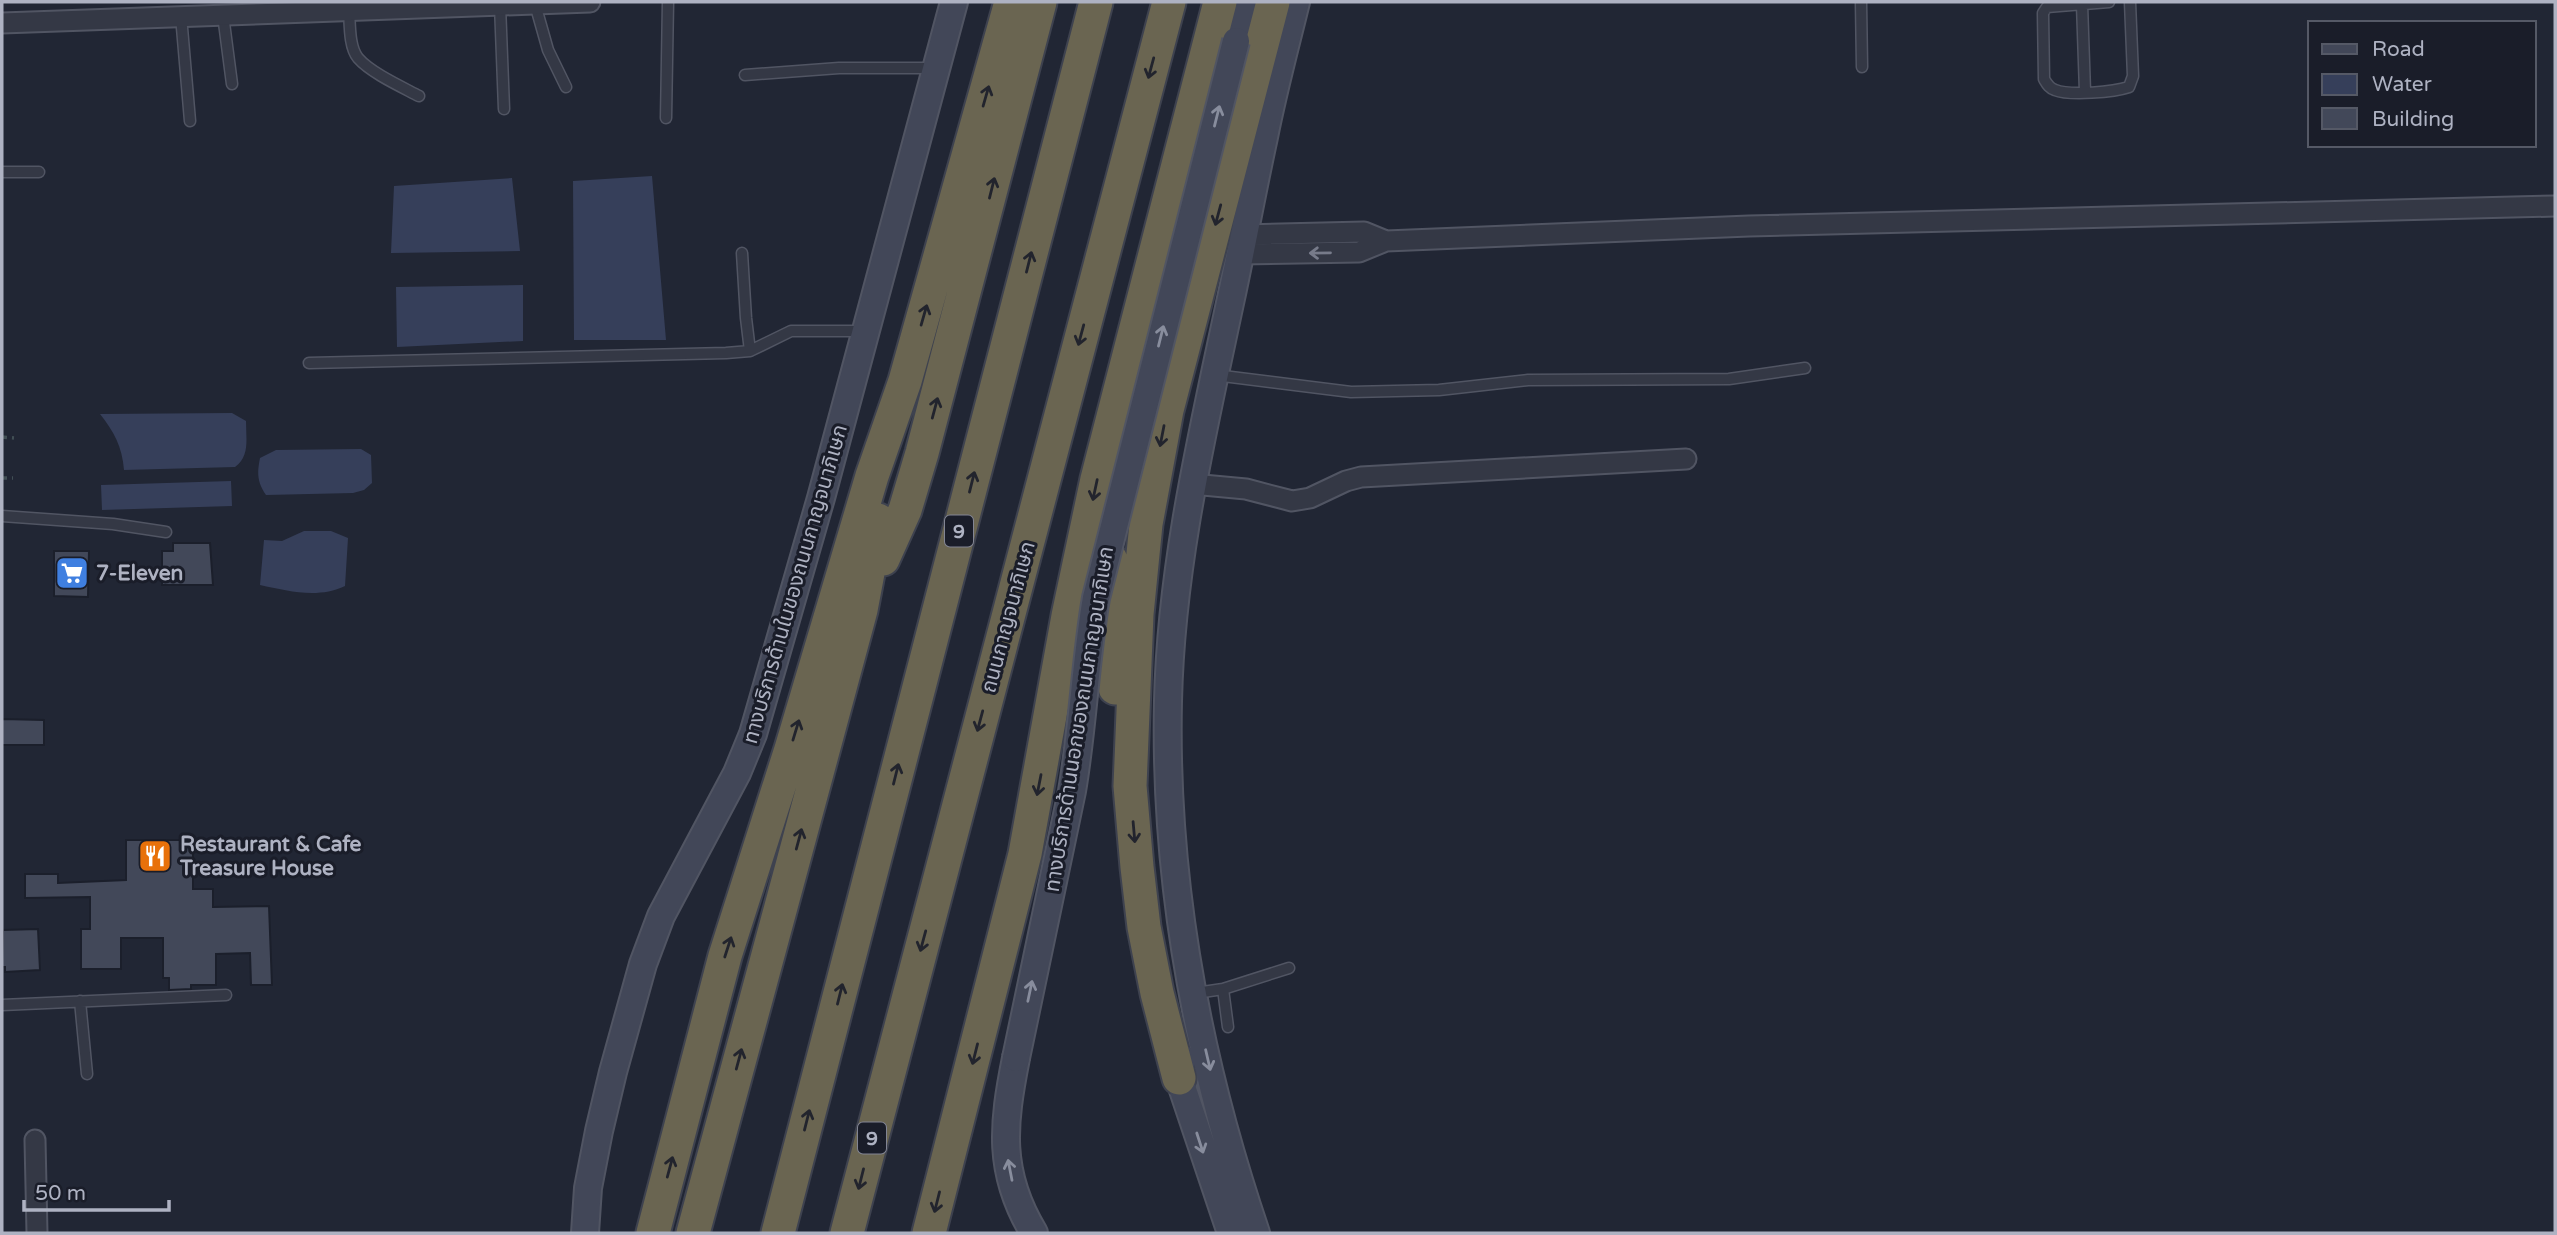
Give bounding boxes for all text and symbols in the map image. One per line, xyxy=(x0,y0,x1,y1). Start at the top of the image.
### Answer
legend xyxy=(2308,21,2536,147)
text: Road xyxy=(2372,37,2425,62)
one-way arrow xyxy=(1144,56,1157,79)
text: Water xyxy=(2372,72,2432,97)
one-way arrow xyxy=(981,85,994,107)
one-way arrow xyxy=(1211,105,1224,128)
text: Building xyxy=(2372,107,2454,132)
one-way arrow xyxy=(986,177,999,200)
one-way arrow xyxy=(1211,203,1224,226)
one-way arrow xyxy=(1308,246,1331,259)
one-way arrow xyxy=(1023,251,1036,274)
one-way arrow xyxy=(918,304,931,327)
one-way arrow xyxy=(1074,323,1087,346)
one-way arrow xyxy=(1155,326,1168,348)
one-way arrow xyxy=(929,397,942,420)
street label: ทางบริการด้านในของถนนกาญจนาภิเษก xyxy=(738,422,853,747)
one-way arrow xyxy=(1155,424,1168,447)
one-way arrow xyxy=(966,472,979,494)
one-way arrow xyxy=(1087,478,1101,501)
road number: 9 xyxy=(945,516,973,546)
street label: ถนนกาญจนาภิเษก xyxy=(976,539,1041,696)
street label: ทางบริการด้านนอกของถนนกาญจนาภิเษก xyxy=(1040,545,1119,894)
supermarket icon: 7-Eleven xyxy=(53,554,91,592)
place label: 7-Eleven xyxy=(96,561,183,586)
one-way arrow xyxy=(973,710,986,732)
one-way arrow xyxy=(791,719,804,741)
one-way arrow xyxy=(891,763,904,785)
one-way arrow xyxy=(1031,773,1045,796)
one-way arrow xyxy=(1128,821,1141,843)
one-way arrow xyxy=(793,829,806,851)
place label: Restaurant & Cafe Treasure House xyxy=(179,832,362,881)
restaurant icon: Restaurant & Cafe Treasure House xyxy=(136,837,174,875)
one-way arrow xyxy=(916,930,929,952)
one-way arrow xyxy=(723,937,736,959)
one-way arrow xyxy=(1023,980,1037,1003)
one-way arrow xyxy=(834,983,847,1005)
one-way arrow xyxy=(968,1043,981,1065)
one-way arrow xyxy=(734,1048,747,1070)
one-way arrow xyxy=(1202,1048,1215,1071)
one-way arrow xyxy=(801,1109,814,1132)
road number: 9 xyxy=(858,1122,886,1154)
one-way arrow xyxy=(1195,1131,1208,1153)
one-way arrow xyxy=(664,1156,677,1179)
one-way arrow xyxy=(1002,1159,1016,1182)
one-way arrow xyxy=(854,1167,867,1190)
scale bar xyxy=(24,1168,170,1212)
text: 50 m xyxy=(35,1181,86,1206)
one-way arrow xyxy=(930,1190,943,1213)

